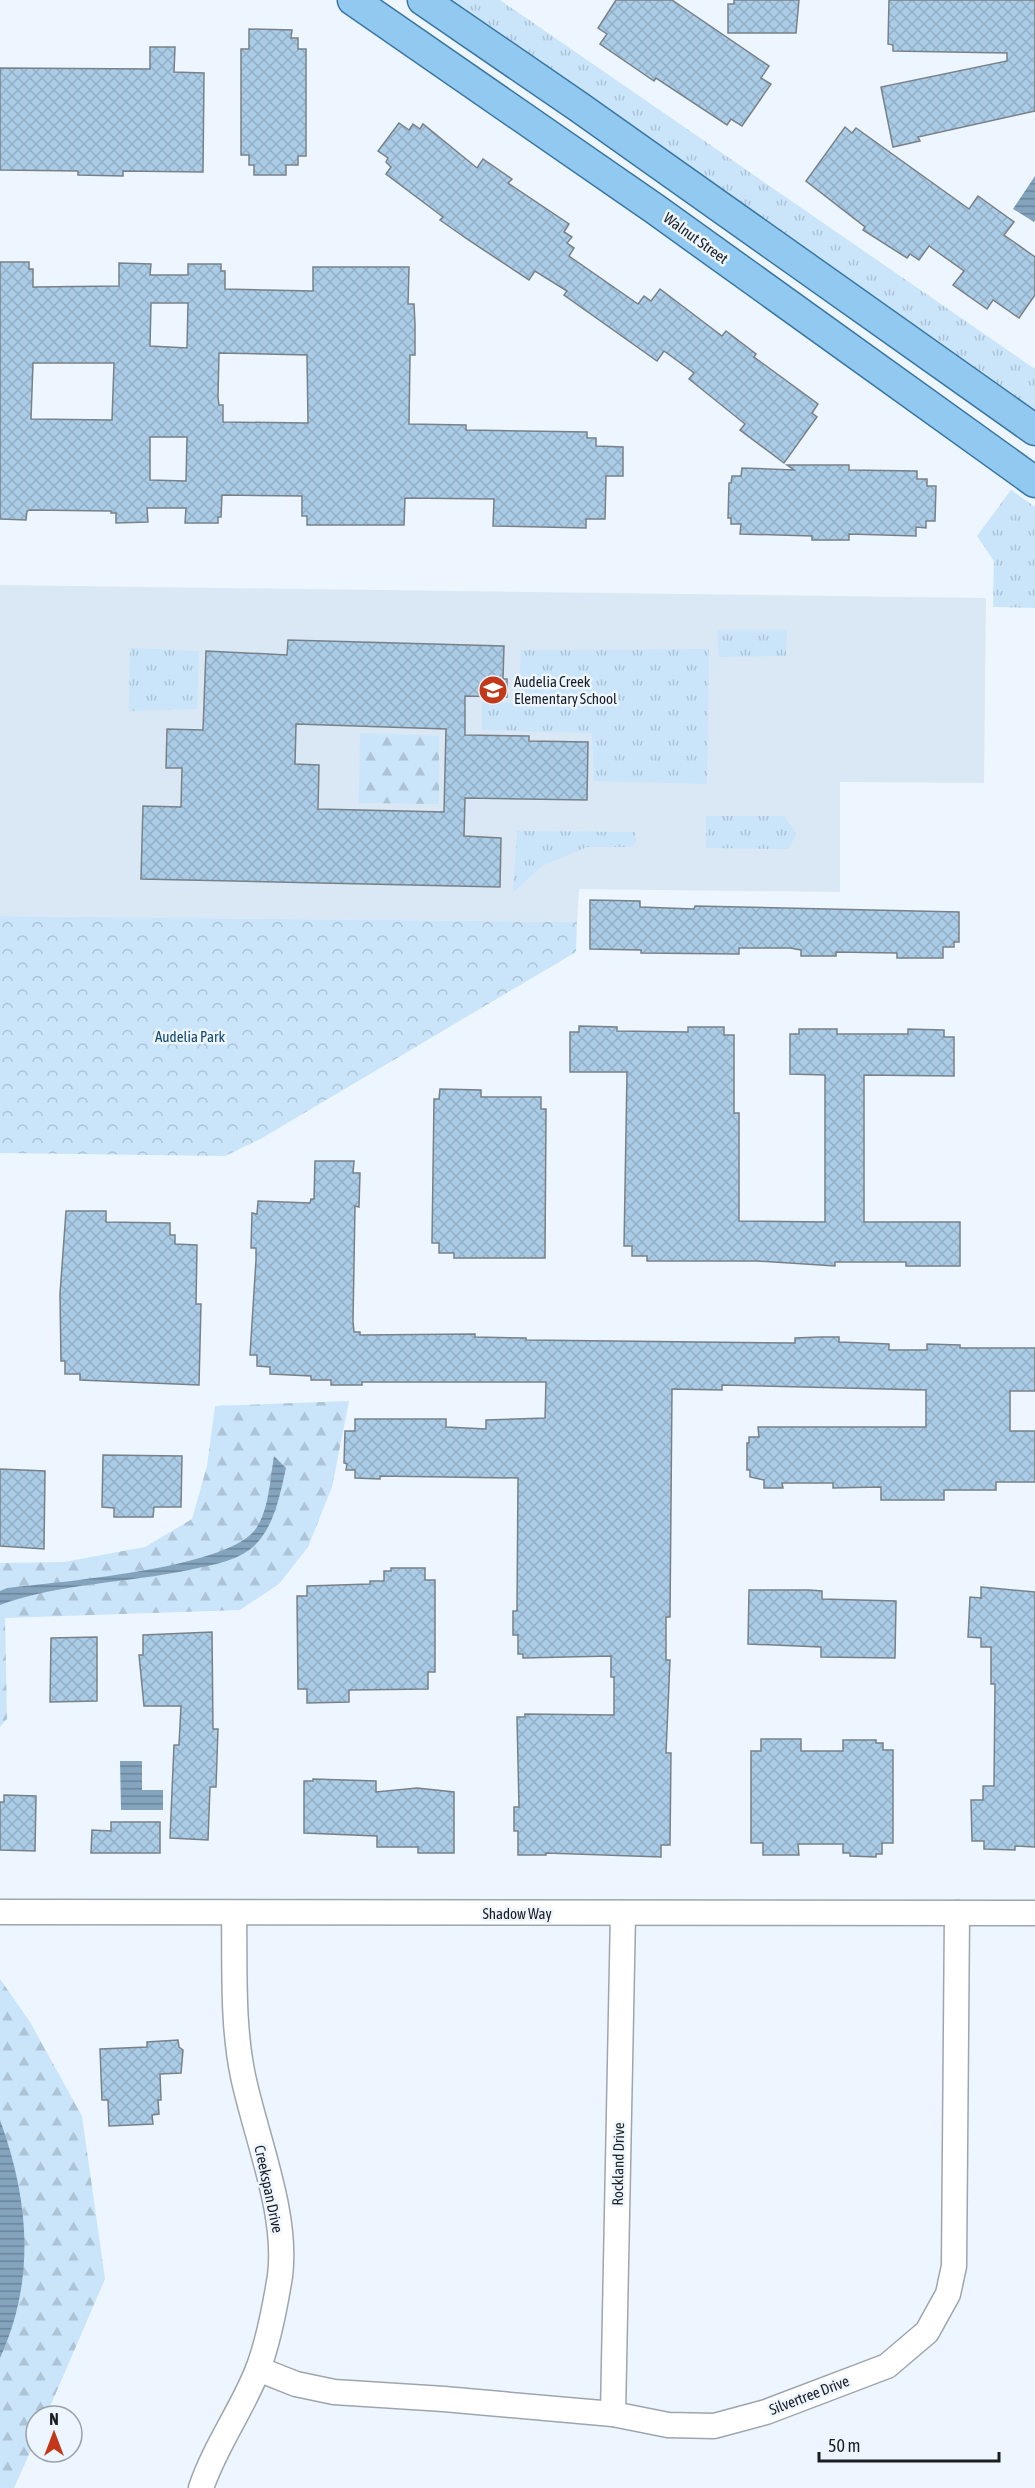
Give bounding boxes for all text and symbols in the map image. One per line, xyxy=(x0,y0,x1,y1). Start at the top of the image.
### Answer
street label: Walnut Street xyxy=(661,209,731,267)
place label: Audelia Creek Elementary School xyxy=(514,673,617,707)
school or university icon: Audelia Creek Elementary School xyxy=(477,674,509,706)
park label: Audelia Park xyxy=(155,1028,225,1045)
street label: Shadow Way xyxy=(482,1905,552,1922)
street label: Rockland Drive xyxy=(609,2122,627,2206)
street label: Creekspan Drive xyxy=(251,2144,287,2235)
street label: Silvertree Drive xyxy=(767,2372,852,2418)
north arrow xyxy=(24,2404,84,2464)
text: N xyxy=(49,2410,59,2428)
scale bar xyxy=(819,2425,999,2463)
text: 50 m xyxy=(828,2435,860,2456)

